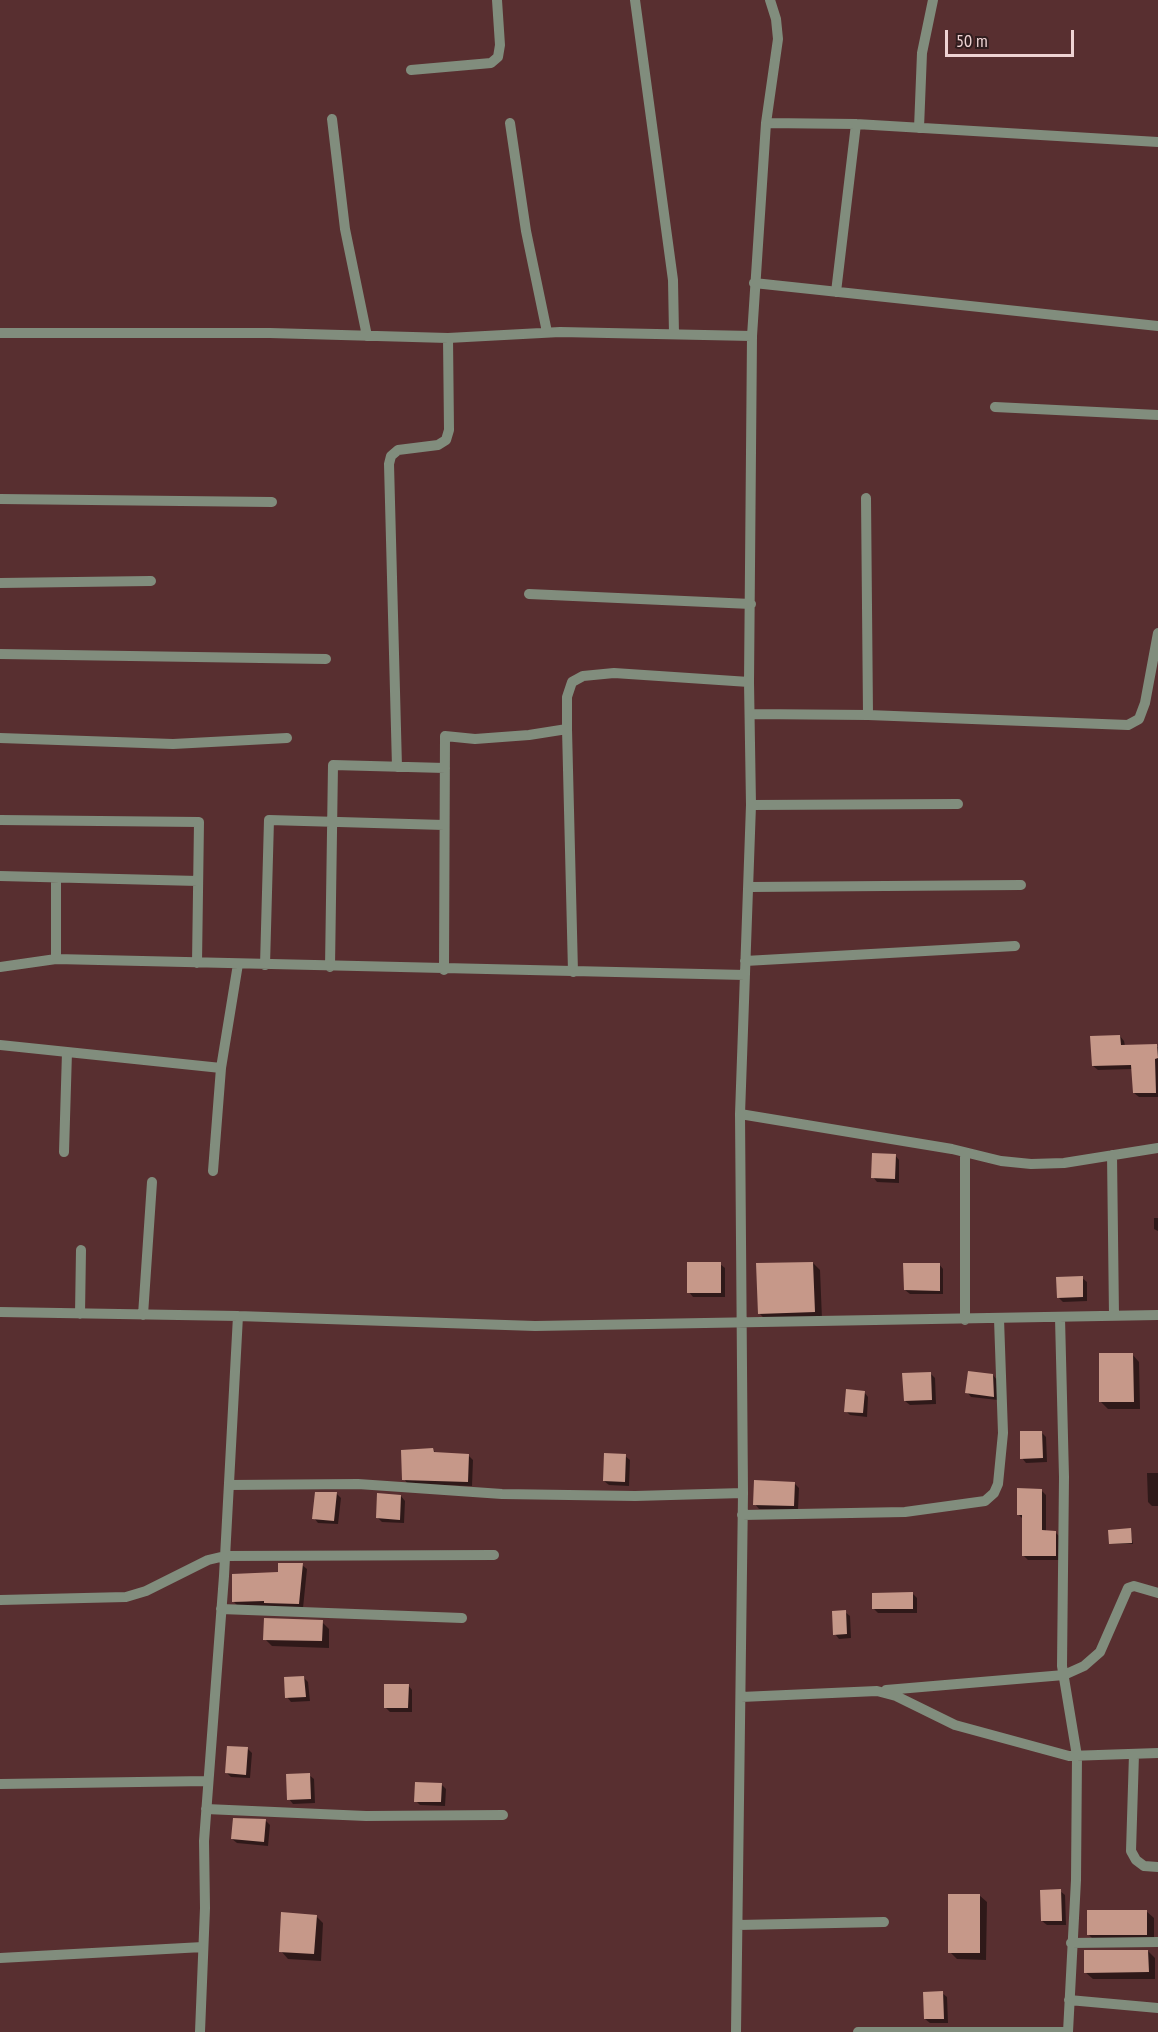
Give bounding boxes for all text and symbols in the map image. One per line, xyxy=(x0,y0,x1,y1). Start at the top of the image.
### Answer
scale bar xyxy=(948,18,1077,56)
text: 50 m xyxy=(956,29,988,52)

